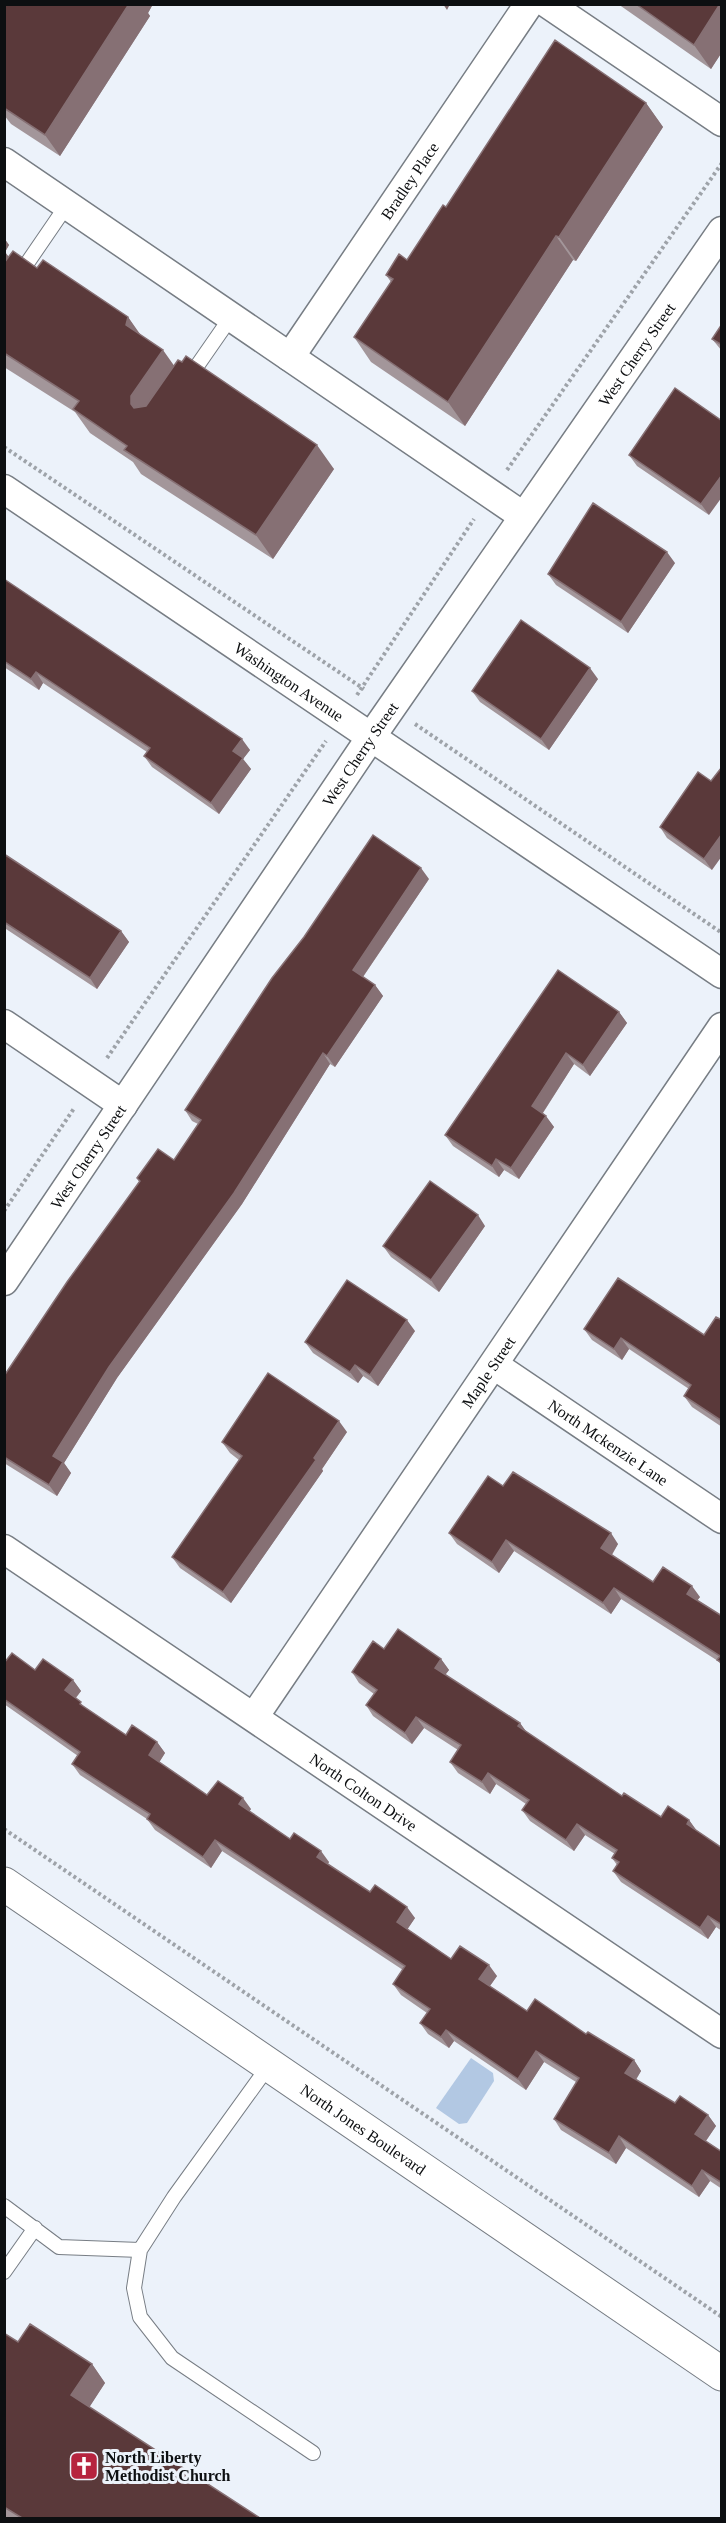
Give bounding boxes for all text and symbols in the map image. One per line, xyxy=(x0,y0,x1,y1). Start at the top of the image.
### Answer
street label: Bradley Place xyxy=(377,139,442,222)
street label: West Cherry Street xyxy=(595,299,678,409)
street label: Washington Avenue xyxy=(231,639,347,724)
street label: West Cherry Street xyxy=(319,698,401,809)
street label: West Cherry Street xyxy=(47,1101,129,1212)
street label: Maple Street xyxy=(458,1333,519,1411)
street label: North Mckenzie Lane xyxy=(545,1396,671,1489)
street label: North Colton Drive xyxy=(307,1750,420,1834)
street label: North Jones Boulevard xyxy=(298,2081,429,2178)
place label: North Liberty Methodist Church xyxy=(105,2449,231,2484)
church icon: North Liberty Methodist Church xyxy=(68,2450,100,2482)

